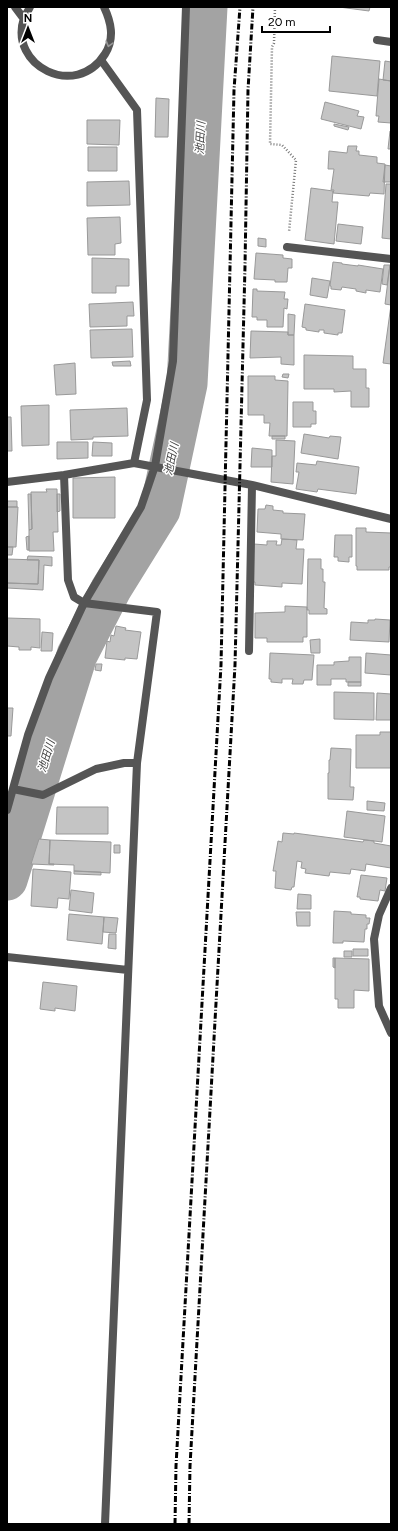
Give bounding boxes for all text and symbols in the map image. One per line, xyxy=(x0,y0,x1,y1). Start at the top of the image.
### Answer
north arrow xyxy=(8,8,48,48)
scale bar xyxy=(262,8,330,34)
text: N xyxy=(24,12,32,25)
text: 20 m xyxy=(268,15,296,29)
one-way arrow xyxy=(105,40,114,47)
water label: 池田川 xyxy=(193,120,208,155)
water label: 池田川 xyxy=(162,441,181,477)
water label: 池田川 xyxy=(35,738,58,774)

